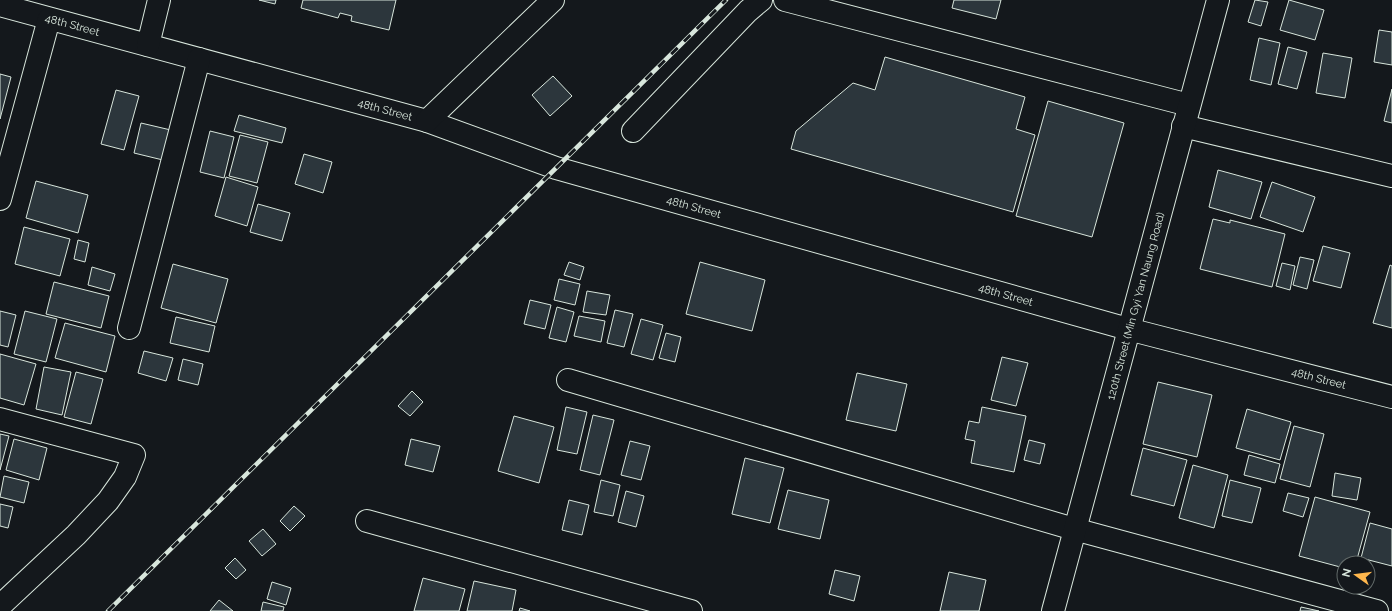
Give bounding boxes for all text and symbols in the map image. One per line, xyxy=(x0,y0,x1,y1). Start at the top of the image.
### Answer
street label: 48th Street xyxy=(44,11,101,38)
street label: 48th Street xyxy=(356,96,414,123)
street label: 48th Street xyxy=(665,193,723,221)
street label: 120th Street (Min Gyi Yan Naung Road) xyxy=(1104,210,1167,401)
street label: 48th Street xyxy=(977,281,1035,309)
street label: 48th Street xyxy=(1290,365,1348,391)
north arrow xyxy=(1336,555,1376,595)
text: N xyxy=(1339,567,1354,578)

